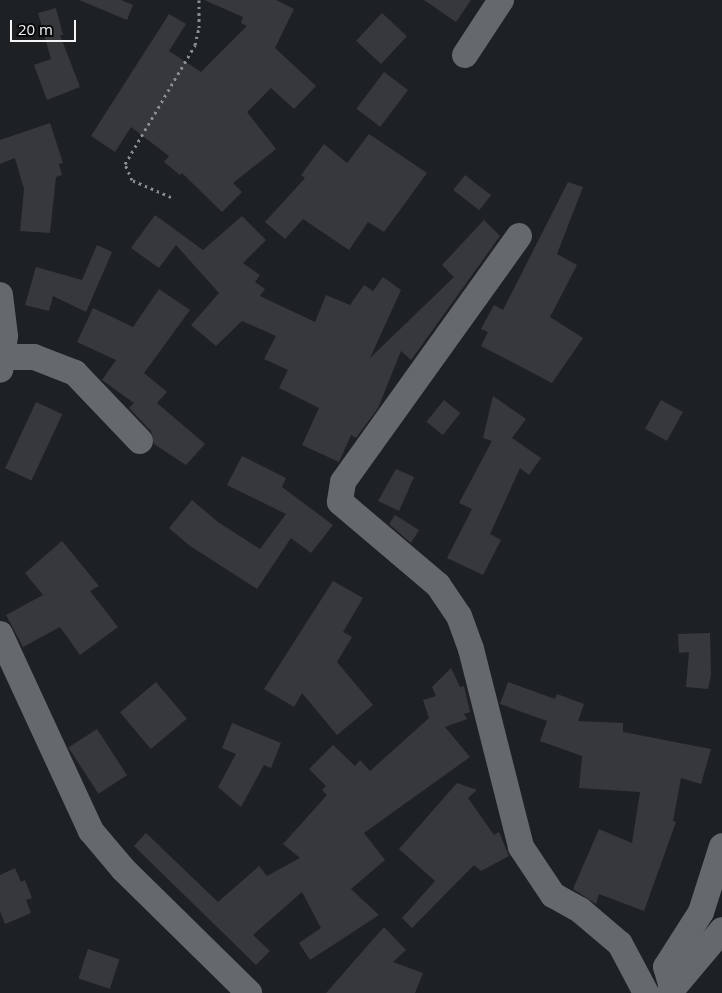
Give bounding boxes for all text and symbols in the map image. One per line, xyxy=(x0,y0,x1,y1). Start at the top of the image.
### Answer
scale bar xyxy=(12,10,79,42)
text: 20 m xyxy=(18,19,53,39)

